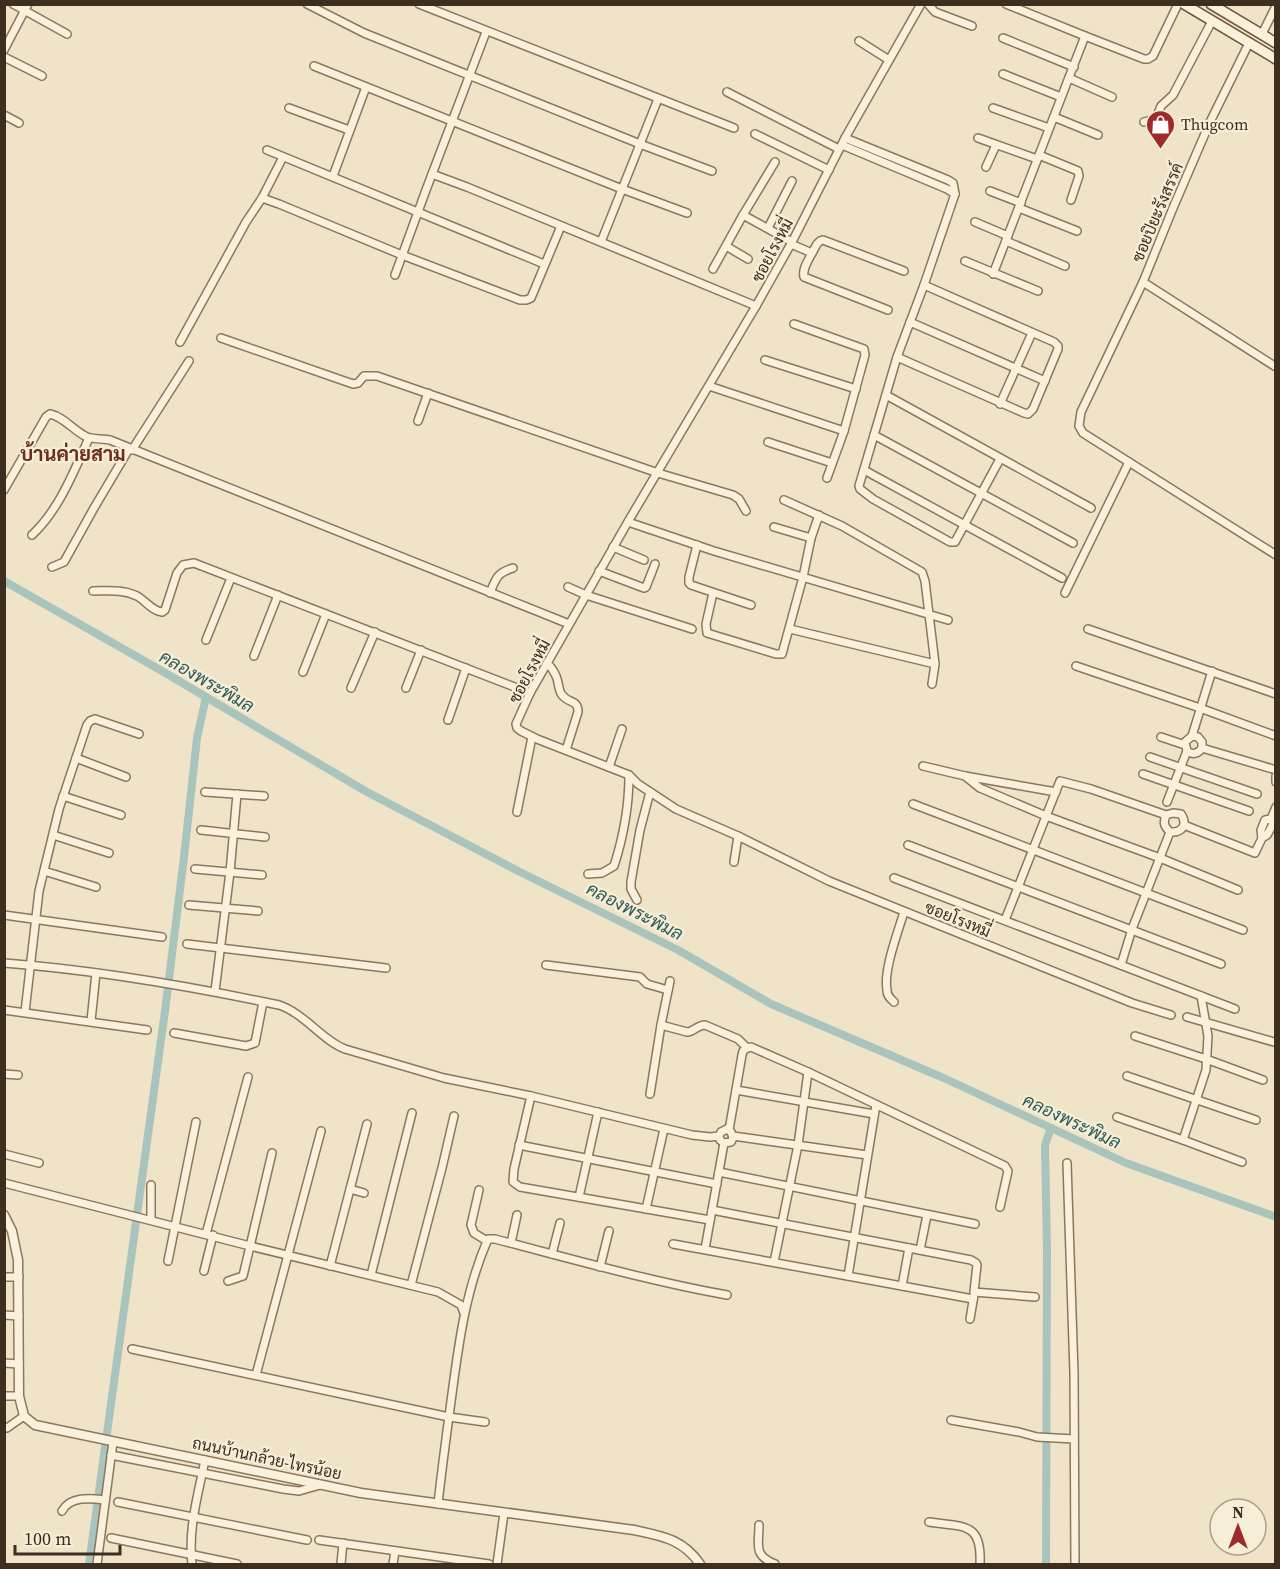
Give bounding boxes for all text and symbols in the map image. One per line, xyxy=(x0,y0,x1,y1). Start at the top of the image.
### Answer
shop icon: Thugcom xyxy=(1144,108,1176,150)
place label: Thugcom xyxy=(1181,113,1249,135)
street label: ซอยปิยะรังสรรค์ xyxy=(1125,159,1188,265)
street label: ซอยโรงหมี่ xyxy=(743,213,798,286)
district label: บ้านค่ายสาม xyxy=(20,440,126,468)
street label: ซอยโรงหมี่ xyxy=(500,634,555,707)
water label: คลองพระพิมล xyxy=(155,644,259,718)
water label: คลองพระพิมล xyxy=(582,876,688,946)
street label: ซอยโรงหมี่ xyxy=(922,893,995,942)
water label: คลองพระพิมล xyxy=(1019,1087,1125,1155)
street label: ถนนบ้านกล้วย-ไทรน้อย xyxy=(190,1431,344,1485)
north arrow xyxy=(1208,1497,1268,1557)
text: N xyxy=(1232,1501,1244,1523)
scale bar xyxy=(15,1518,120,1556)
text: 100 m xyxy=(24,1526,71,1551)

